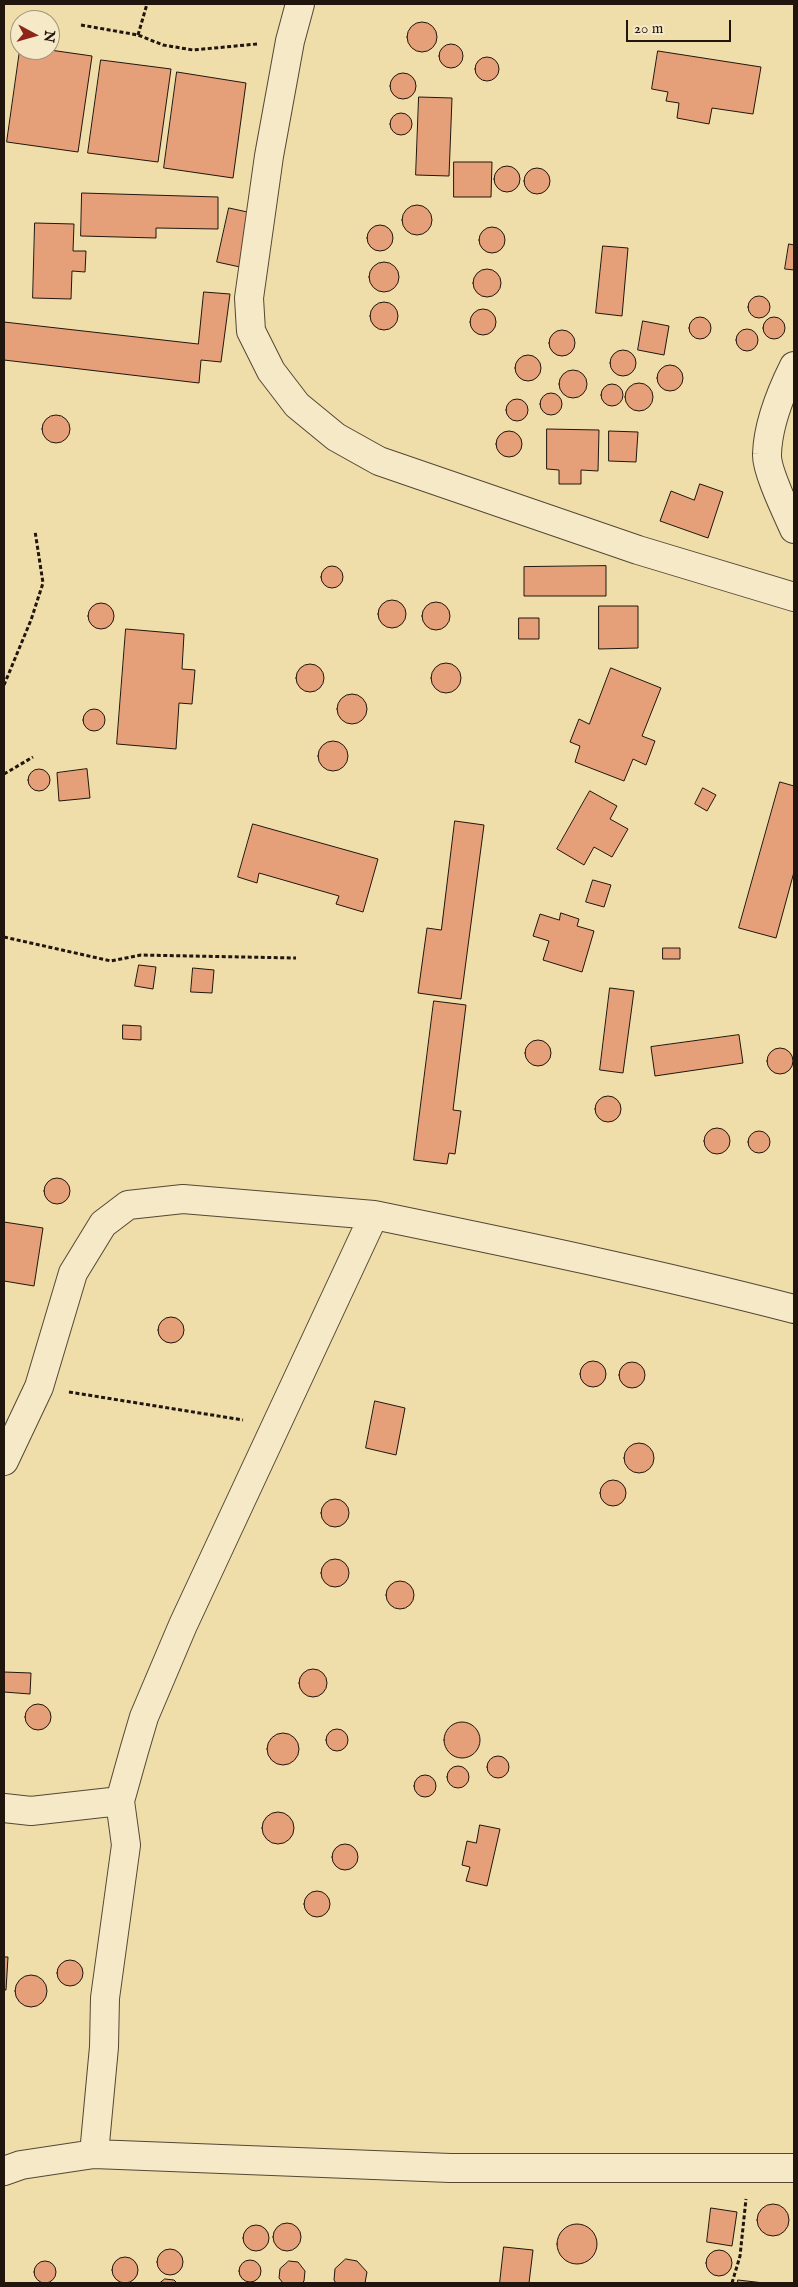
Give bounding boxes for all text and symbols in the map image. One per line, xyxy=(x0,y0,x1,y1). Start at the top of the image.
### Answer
north arrow xyxy=(10,10,60,60)
scale bar xyxy=(628,10,733,42)
text: 20 m xyxy=(634,19,663,38)
text: N xyxy=(39,29,59,43)

